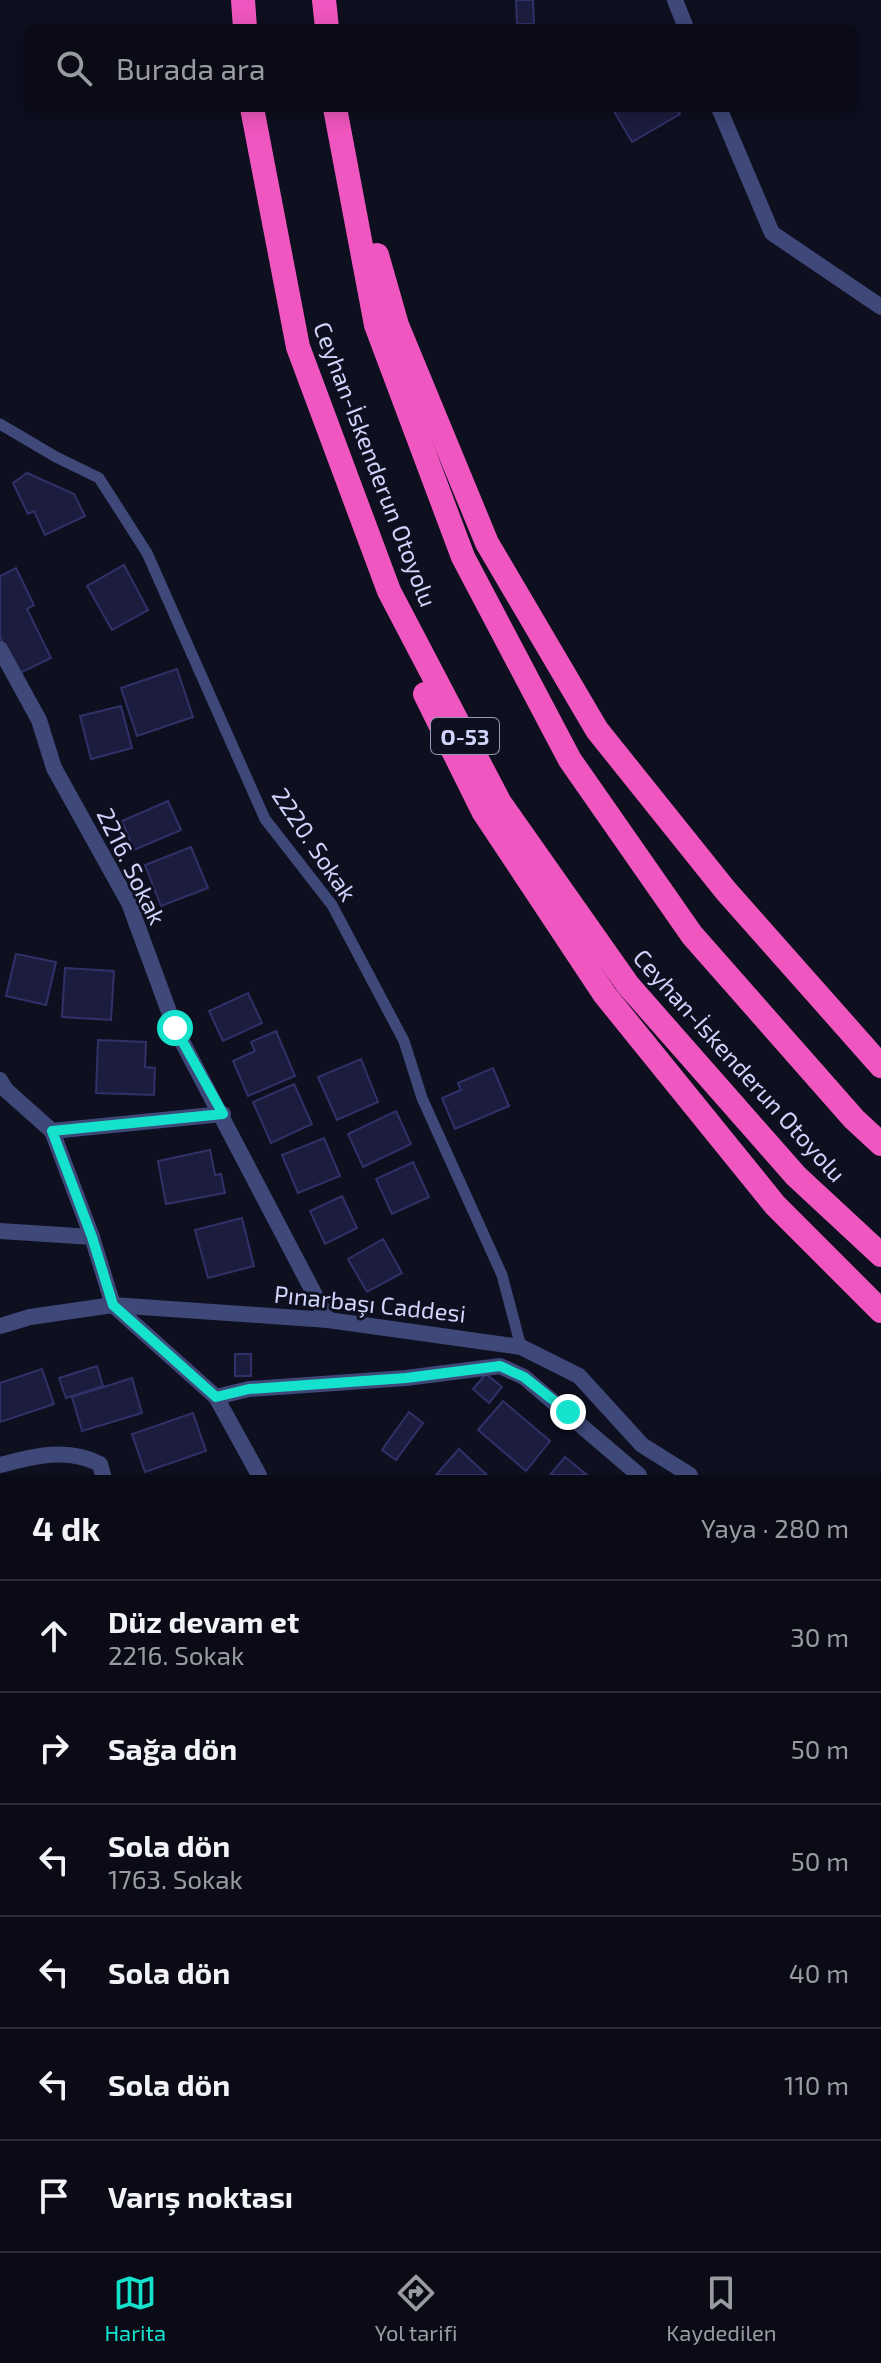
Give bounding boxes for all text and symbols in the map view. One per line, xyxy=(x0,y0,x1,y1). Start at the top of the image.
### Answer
search box xyxy=(24,24,857,112)
icon: search xyxy=(52,46,96,90)
text: Burada ara xyxy=(116,50,266,86)
street label: Ceyhan-İskenderun Otoyolu xyxy=(308,317,444,611)
road number: O-53 xyxy=(431,718,499,754)
street label: 2220. Sokak xyxy=(266,782,364,906)
street label: 2216. Sokak xyxy=(91,803,173,929)
street label: Ceyhan-İskenderun Otoyolu xyxy=(628,943,852,1187)
route start xyxy=(157,1010,193,1046)
street label: Pınarbaşı Caddesi xyxy=(273,1279,467,1328)
route end xyxy=(550,1394,586,1430)
text: 4 dk xyxy=(32,1507,100,1548)
text: Yaya · 280 m xyxy=(701,1512,849,1543)
text: Düz devam et xyxy=(108,1603,299,1639)
icon: ahead xyxy=(32,1614,76,1658)
text: 30 m xyxy=(790,1621,849,1652)
text: 2216. Sokak xyxy=(108,1639,244,1670)
icon: right xyxy=(32,1726,76,1770)
text: Sağa dön xyxy=(108,1730,237,1766)
text: 50 m xyxy=(791,1733,849,1764)
text: Sola dön xyxy=(108,1827,230,1863)
icon: left xyxy=(32,1838,76,1882)
text: 50 m xyxy=(791,1845,849,1876)
text: 1763. Sokak xyxy=(108,1863,243,1894)
icon: left xyxy=(32,1950,76,1994)
text: Sola dön xyxy=(108,1954,230,1990)
text: 40 m xyxy=(789,1957,849,1988)
icon: left xyxy=(32,2062,76,2106)
text: Sola dön xyxy=(108,2066,230,2102)
text: 110 m xyxy=(784,2069,849,2100)
icon: arrive xyxy=(32,2174,76,2218)
text: Varış noktası xyxy=(108,2178,293,2214)
tab: Harita xyxy=(104,2271,166,2345)
tab: Yol tarifi xyxy=(375,2271,457,2345)
tab: Kaydedilen xyxy=(666,2271,777,2345)

